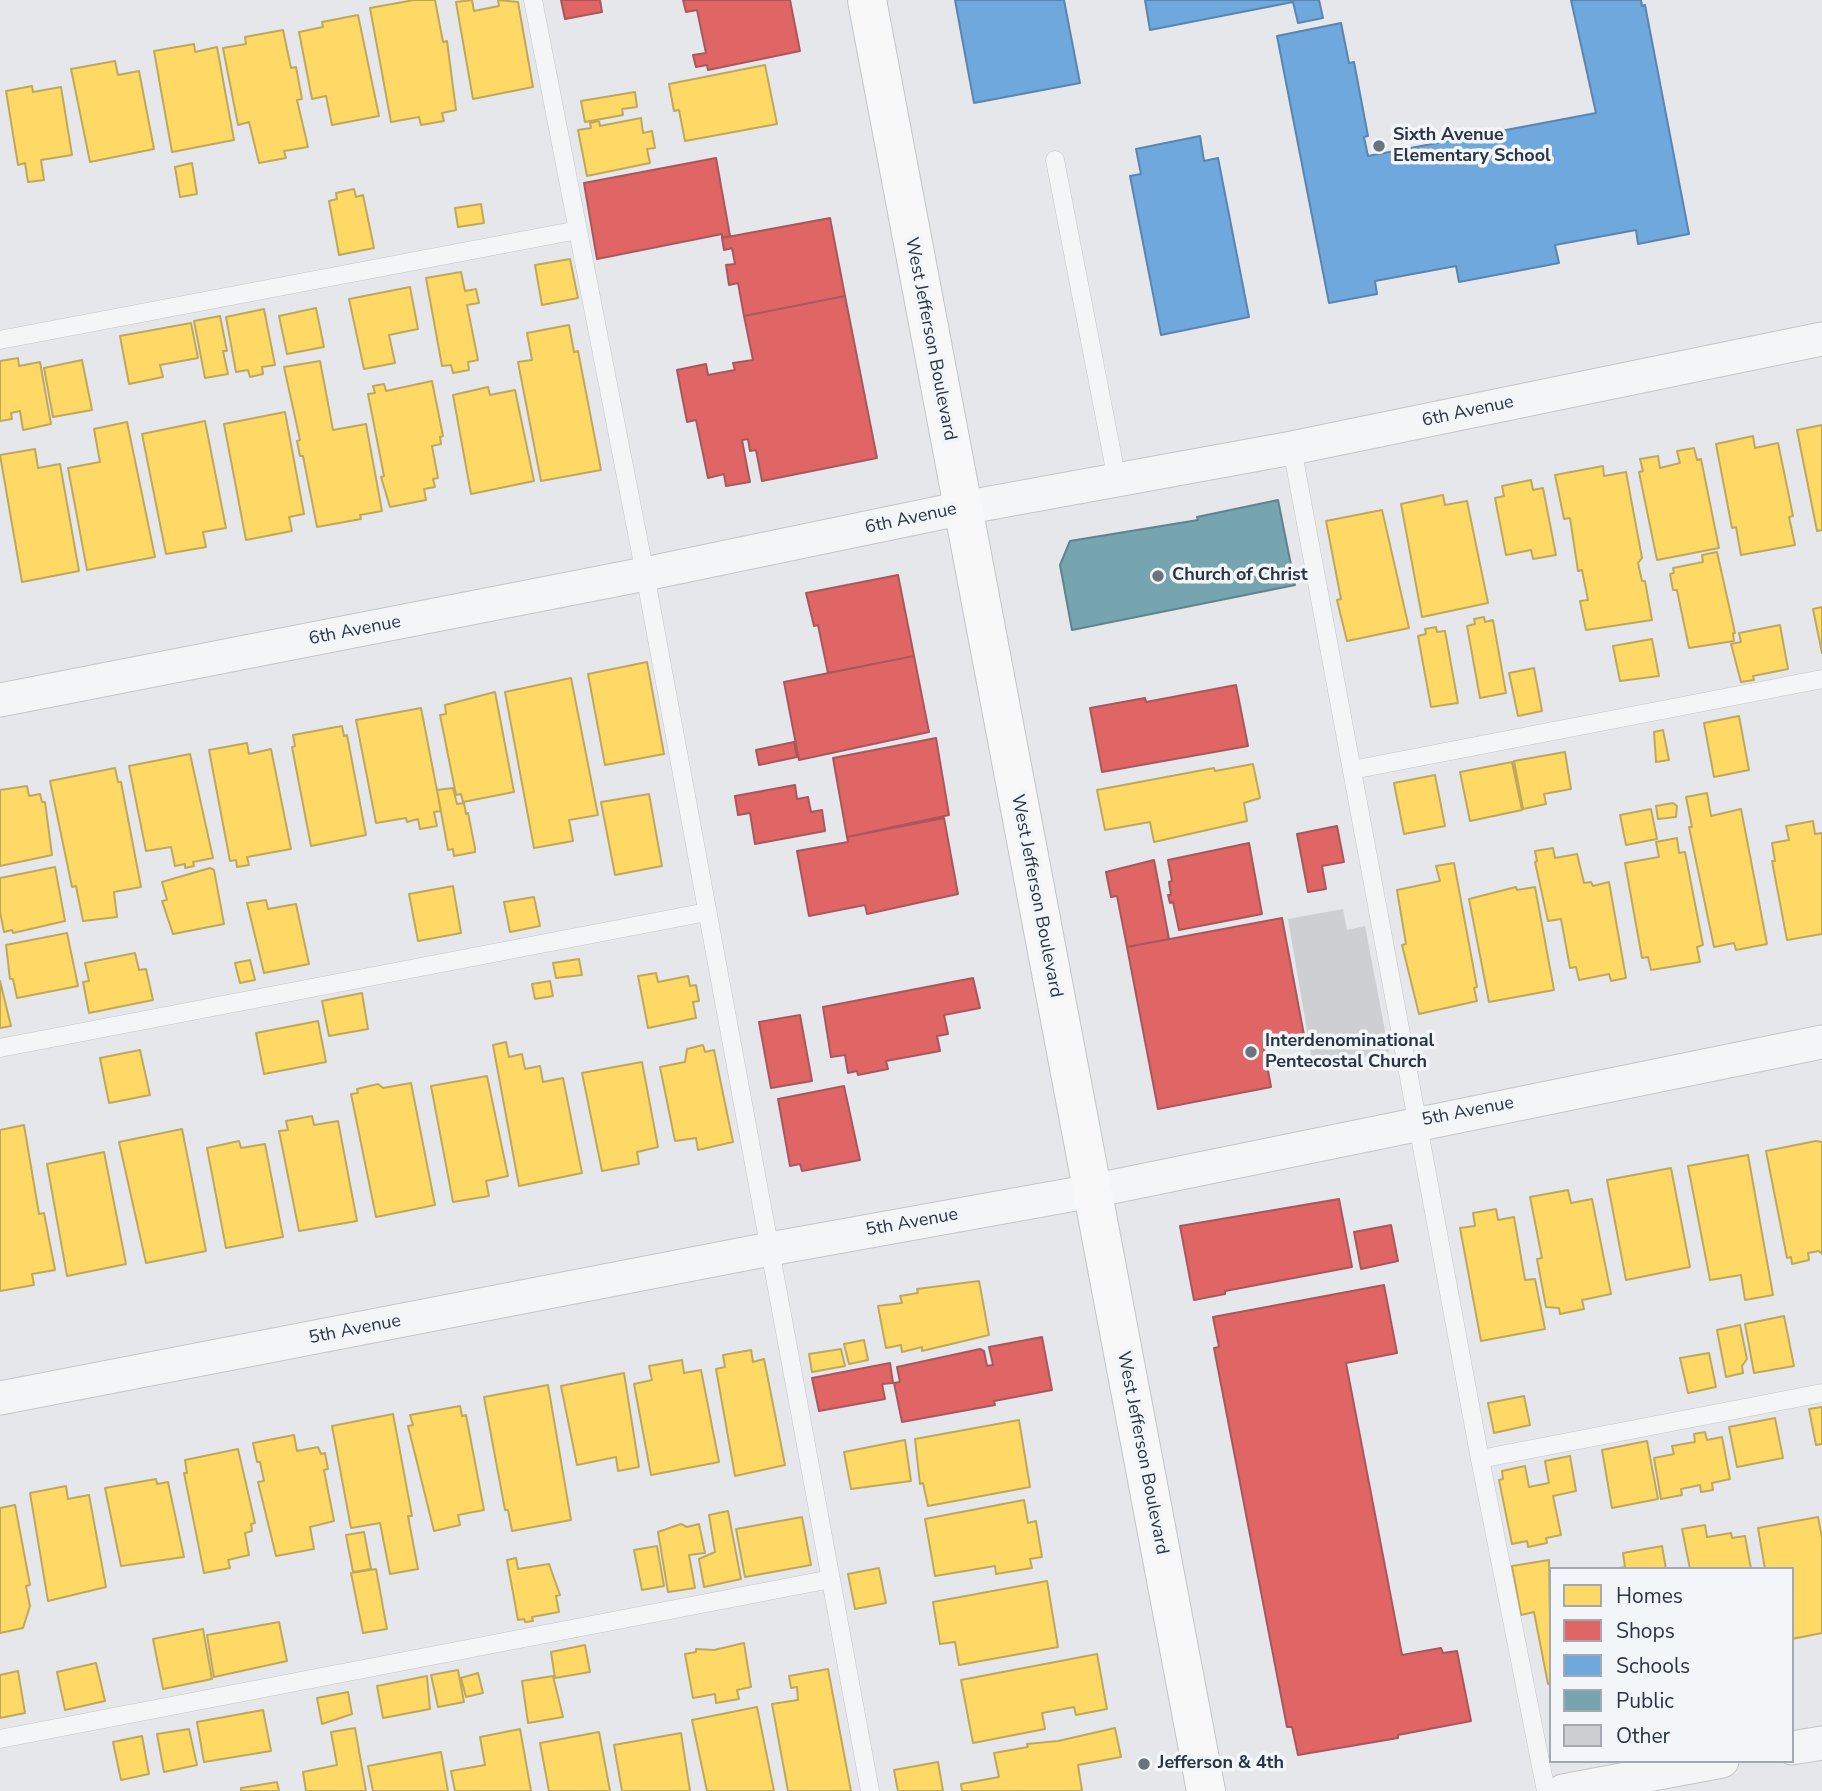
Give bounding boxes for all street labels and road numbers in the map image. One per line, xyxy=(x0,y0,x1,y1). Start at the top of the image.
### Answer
street label: West Jefferson Boulevard xyxy=(900,236,960,442)
street label: 6th Avenue xyxy=(1420,392,1516,432)
street label: 6th Avenue xyxy=(863,499,959,539)
street label: 6th Avenue xyxy=(307,612,403,650)
street label: West Jefferson Boulevard xyxy=(1006,793,1066,999)
street label: 5th Avenue xyxy=(1420,1093,1516,1131)
street label: 5th Avenue xyxy=(864,1204,960,1242)
street label: 5th Avenue xyxy=(307,1311,403,1349)
street label: West Jefferson Boulevard xyxy=(1112,1350,1172,1556)

